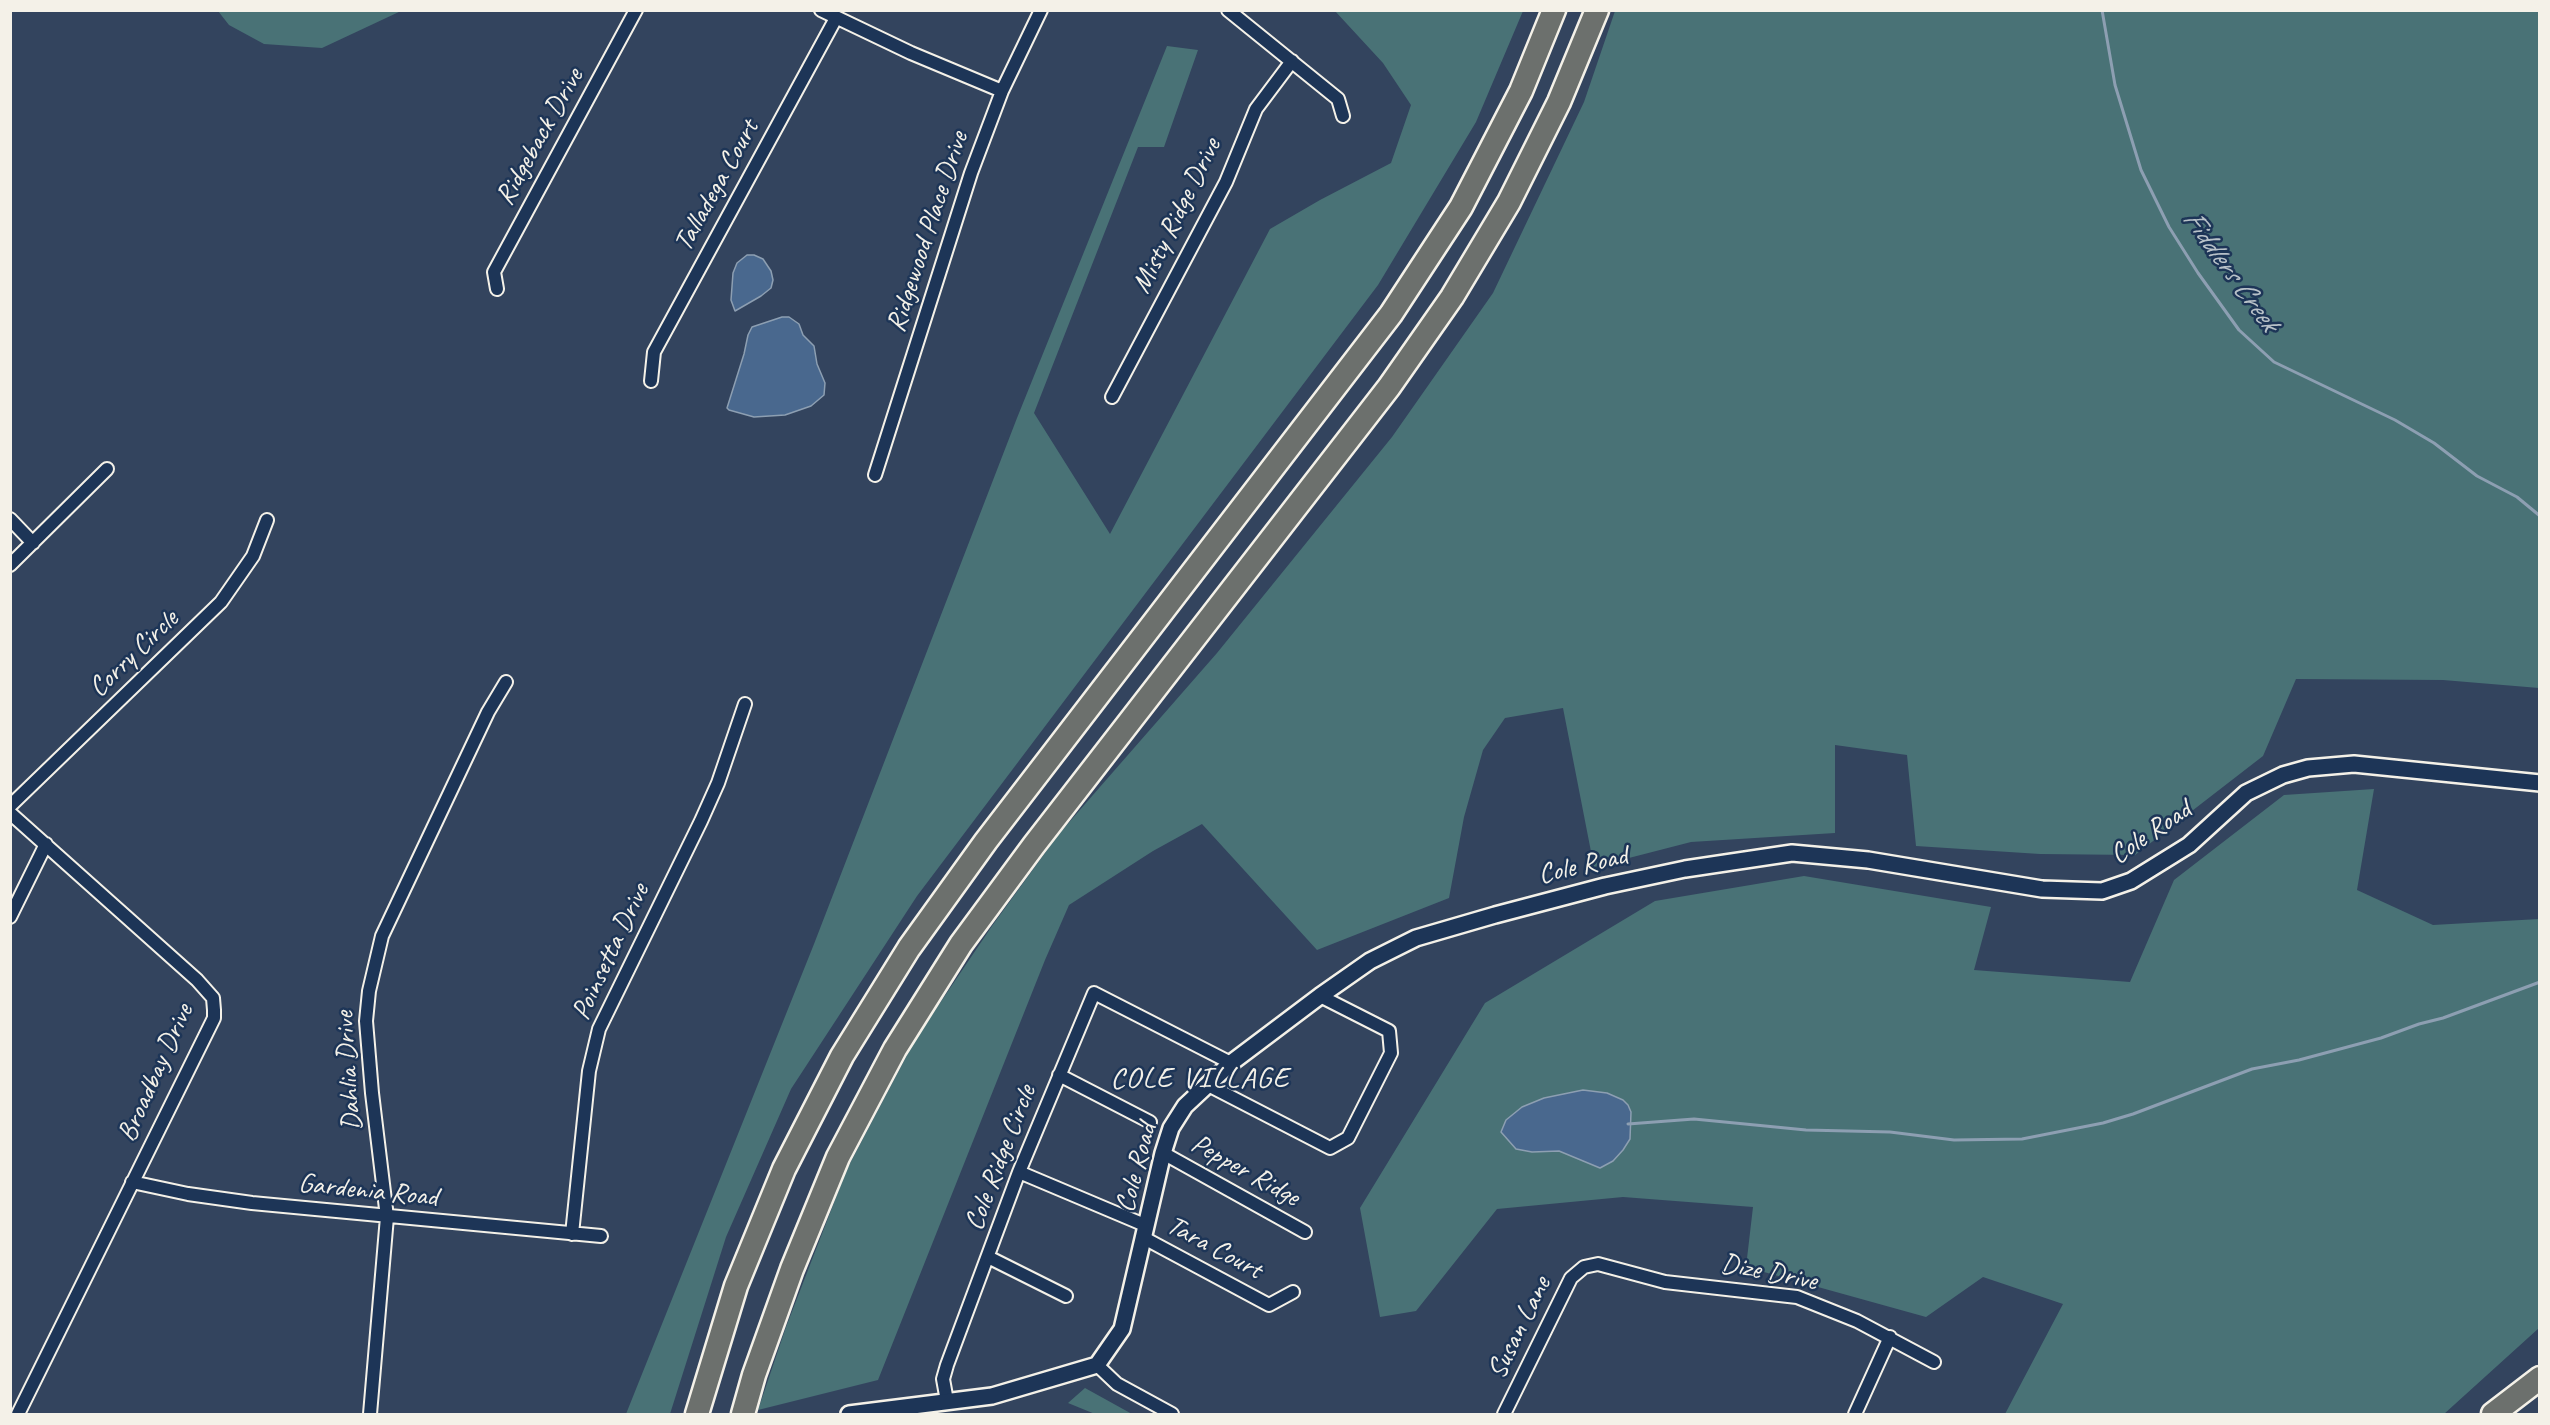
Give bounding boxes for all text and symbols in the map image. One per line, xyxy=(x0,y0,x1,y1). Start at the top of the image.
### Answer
street label: Ridgeback Drive xyxy=(489,63,591,211)
street label: Talladega Court xyxy=(667,114,767,258)
street label: Ridgewood Place Drive xyxy=(880,128,976,336)
street label: Misty Ridge Drive xyxy=(1125,133,1229,299)
water label: Fiddlers Creek xyxy=(2174,203,2286,339)
street label: Corry Circle xyxy=(82,603,186,705)
street label: Cole Road xyxy=(2104,794,2198,872)
street label: Cole Road xyxy=(1535,839,1631,893)
street label: Poinsetta Drive xyxy=(565,879,657,1025)
street label: Broadbay Drive xyxy=(111,999,201,1147)
street label: Dahlia Drive xyxy=(328,1010,370,1132)
district label: COLE VILLAGE xyxy=(1111,1061,1289,1097)
street label: Cole Ridge Circle xyxy=(958,1081,1044,1235)
street label: Cole Road xyxy=(1109,1120,1165,1216)
street label: Pepper Ridge xyxy=(1185,1127,1305,1215)
street label: Gardenia Road xyxy=(297,1167,439,1215)
street label: Tara Court xyxy=(1160,1209,1268,1287)
street label: Dize Drive xyxy=(1718,1247,1820,1299)
street label: Susan Lane xyxy=(1481,1271,1559,1385)

